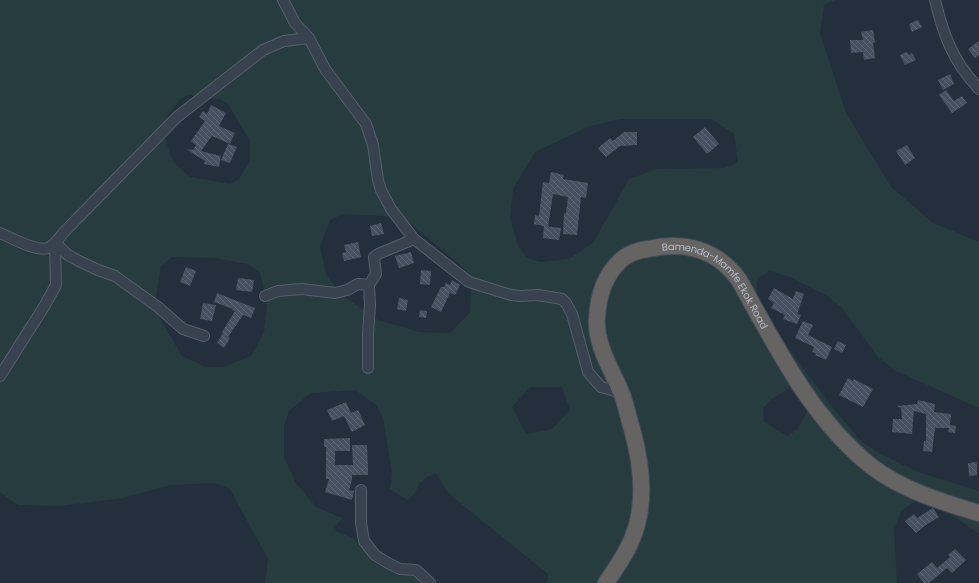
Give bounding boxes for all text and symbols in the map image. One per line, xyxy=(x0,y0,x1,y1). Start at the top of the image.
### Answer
street label: Bamenda-Mamfe Ekok Road xyxy=(661,238,772,332)

